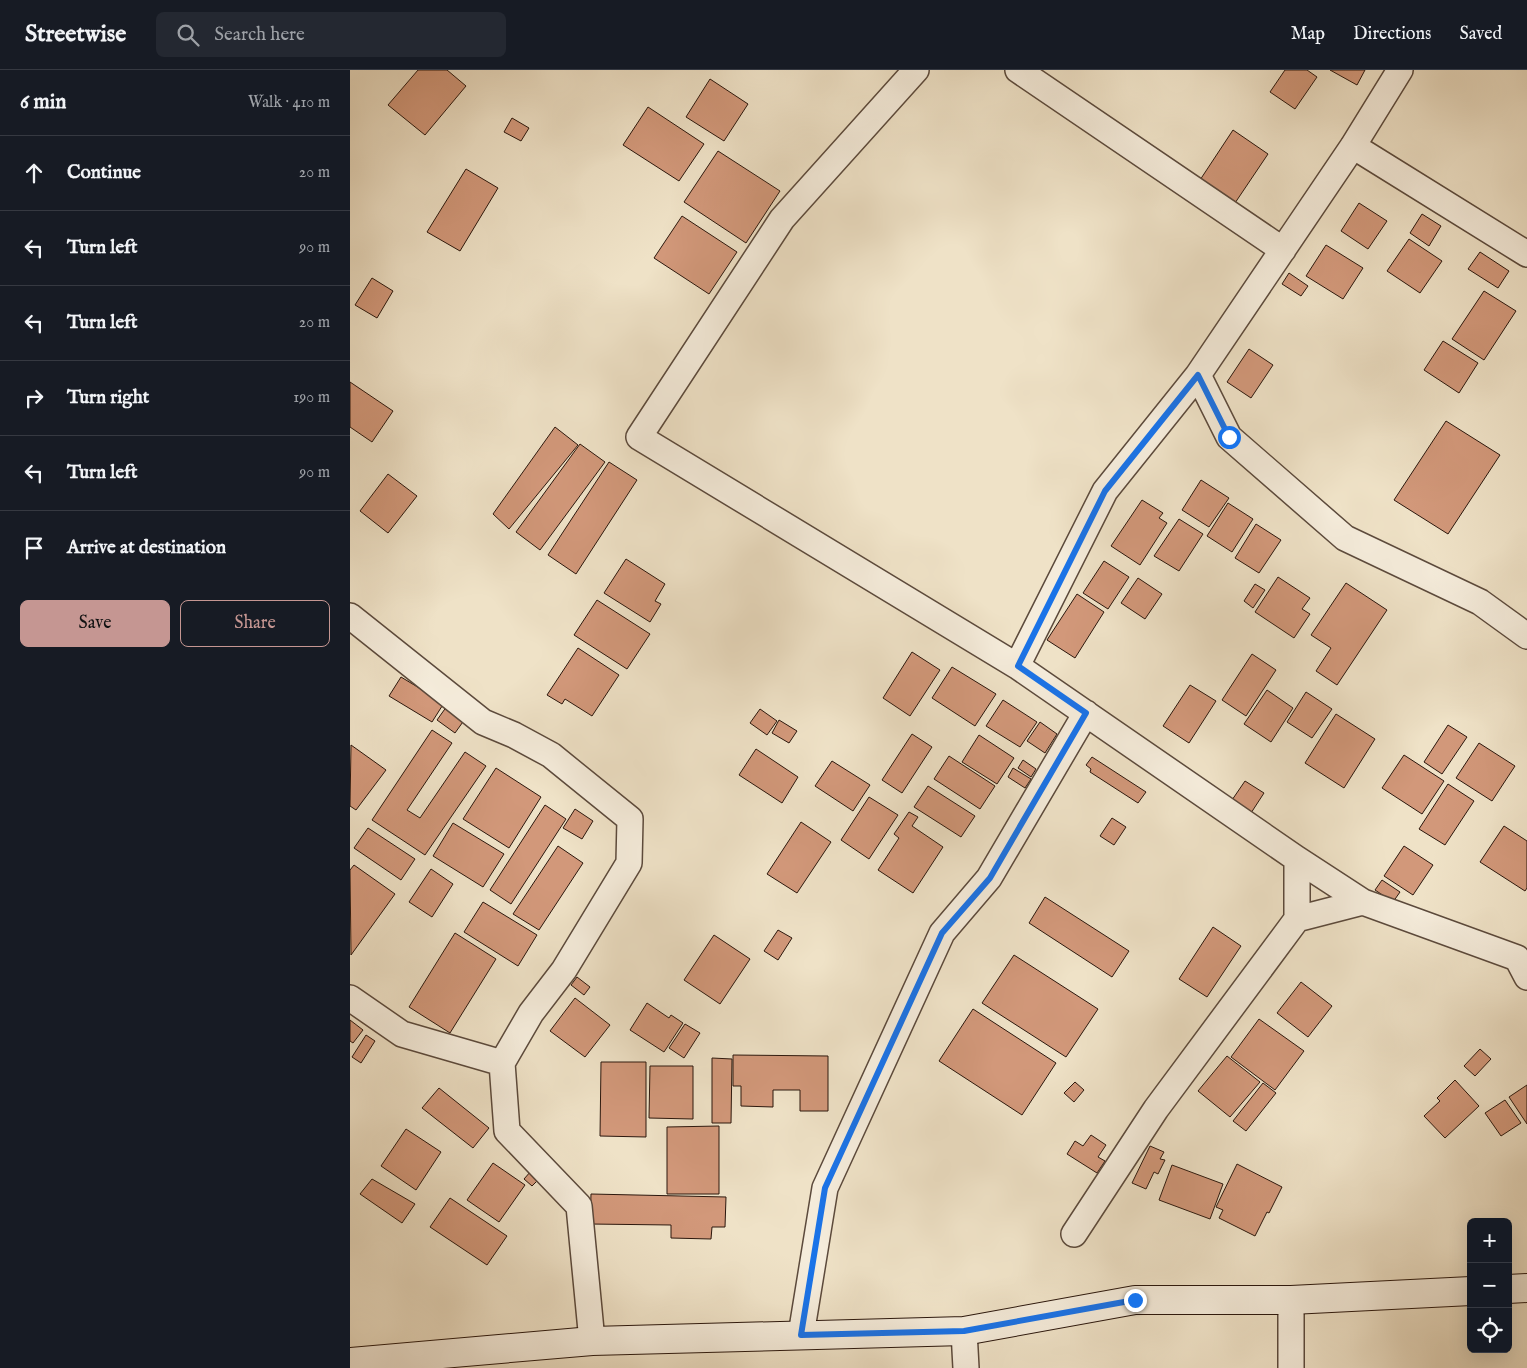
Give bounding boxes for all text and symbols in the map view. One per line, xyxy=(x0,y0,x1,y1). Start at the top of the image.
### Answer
search box xyxy=(156,12,506,57)
text: Streetwise xyxy=(25,19,126,50)
icon: search xyxy=(174,21,202,49)
text: Search here xyxy=(214,23,305,47)
text: Map xyxy=(1291,23,1325,46)
text: Directions xyxy=(1353,23,1431,46)
text: Saved xyxy=(1459,23,1502,46)
text: 6 min xyxy=(20,89,66,116)
text: Walk · 410 m xyxy=(248,93,330,113)
icon: ahead xyxy=(20,159,48,187)
text: Continue xyxy=(67,161,141,185)
text: 20 m xyxy=(299,163,330,183)
icon: left xyxy=(20,234,48,262)
text: Turn left xyxy=(67,236,138,260)
text: 90 m xyxy=(299,238,330,258)
icon: left xyxy=(20,309,48,337)
text: Turn left xyxy=(67,311,138,335)
text: 20 m xyxy=(299,313,330,333)
icon: right xyxy=(20,384,48,412)
text: Turn right xyxy=(67,386,149,410)
text: 190 m xyxy=(293,388,330,408)
route start xyxy=(1218,426,1241,449)
icon: left xyxy=(20,459,48,487)
text: Turn left xyxy=(67,461,138,485)
text: 90 m xyxy=(299,463,330,483)
icon: arrive xyxy=(20,534,48,562)
text: Arrive at destination xyxy=(67,536,226,560)
button: Save xyxy=(20,600,170,647)
button: Share xyxy=(180,600,330,647)
map controls xyxy=(1467,1218,1512,1353)
button: + xyxy=(1467,1218,1512,1263)
button: − xyxy=(1467,1263,1512,1308)
route end xyxy=(1124,1289,1147,1312)
button: locate xyxy=(1467,1308,1512,1353)

